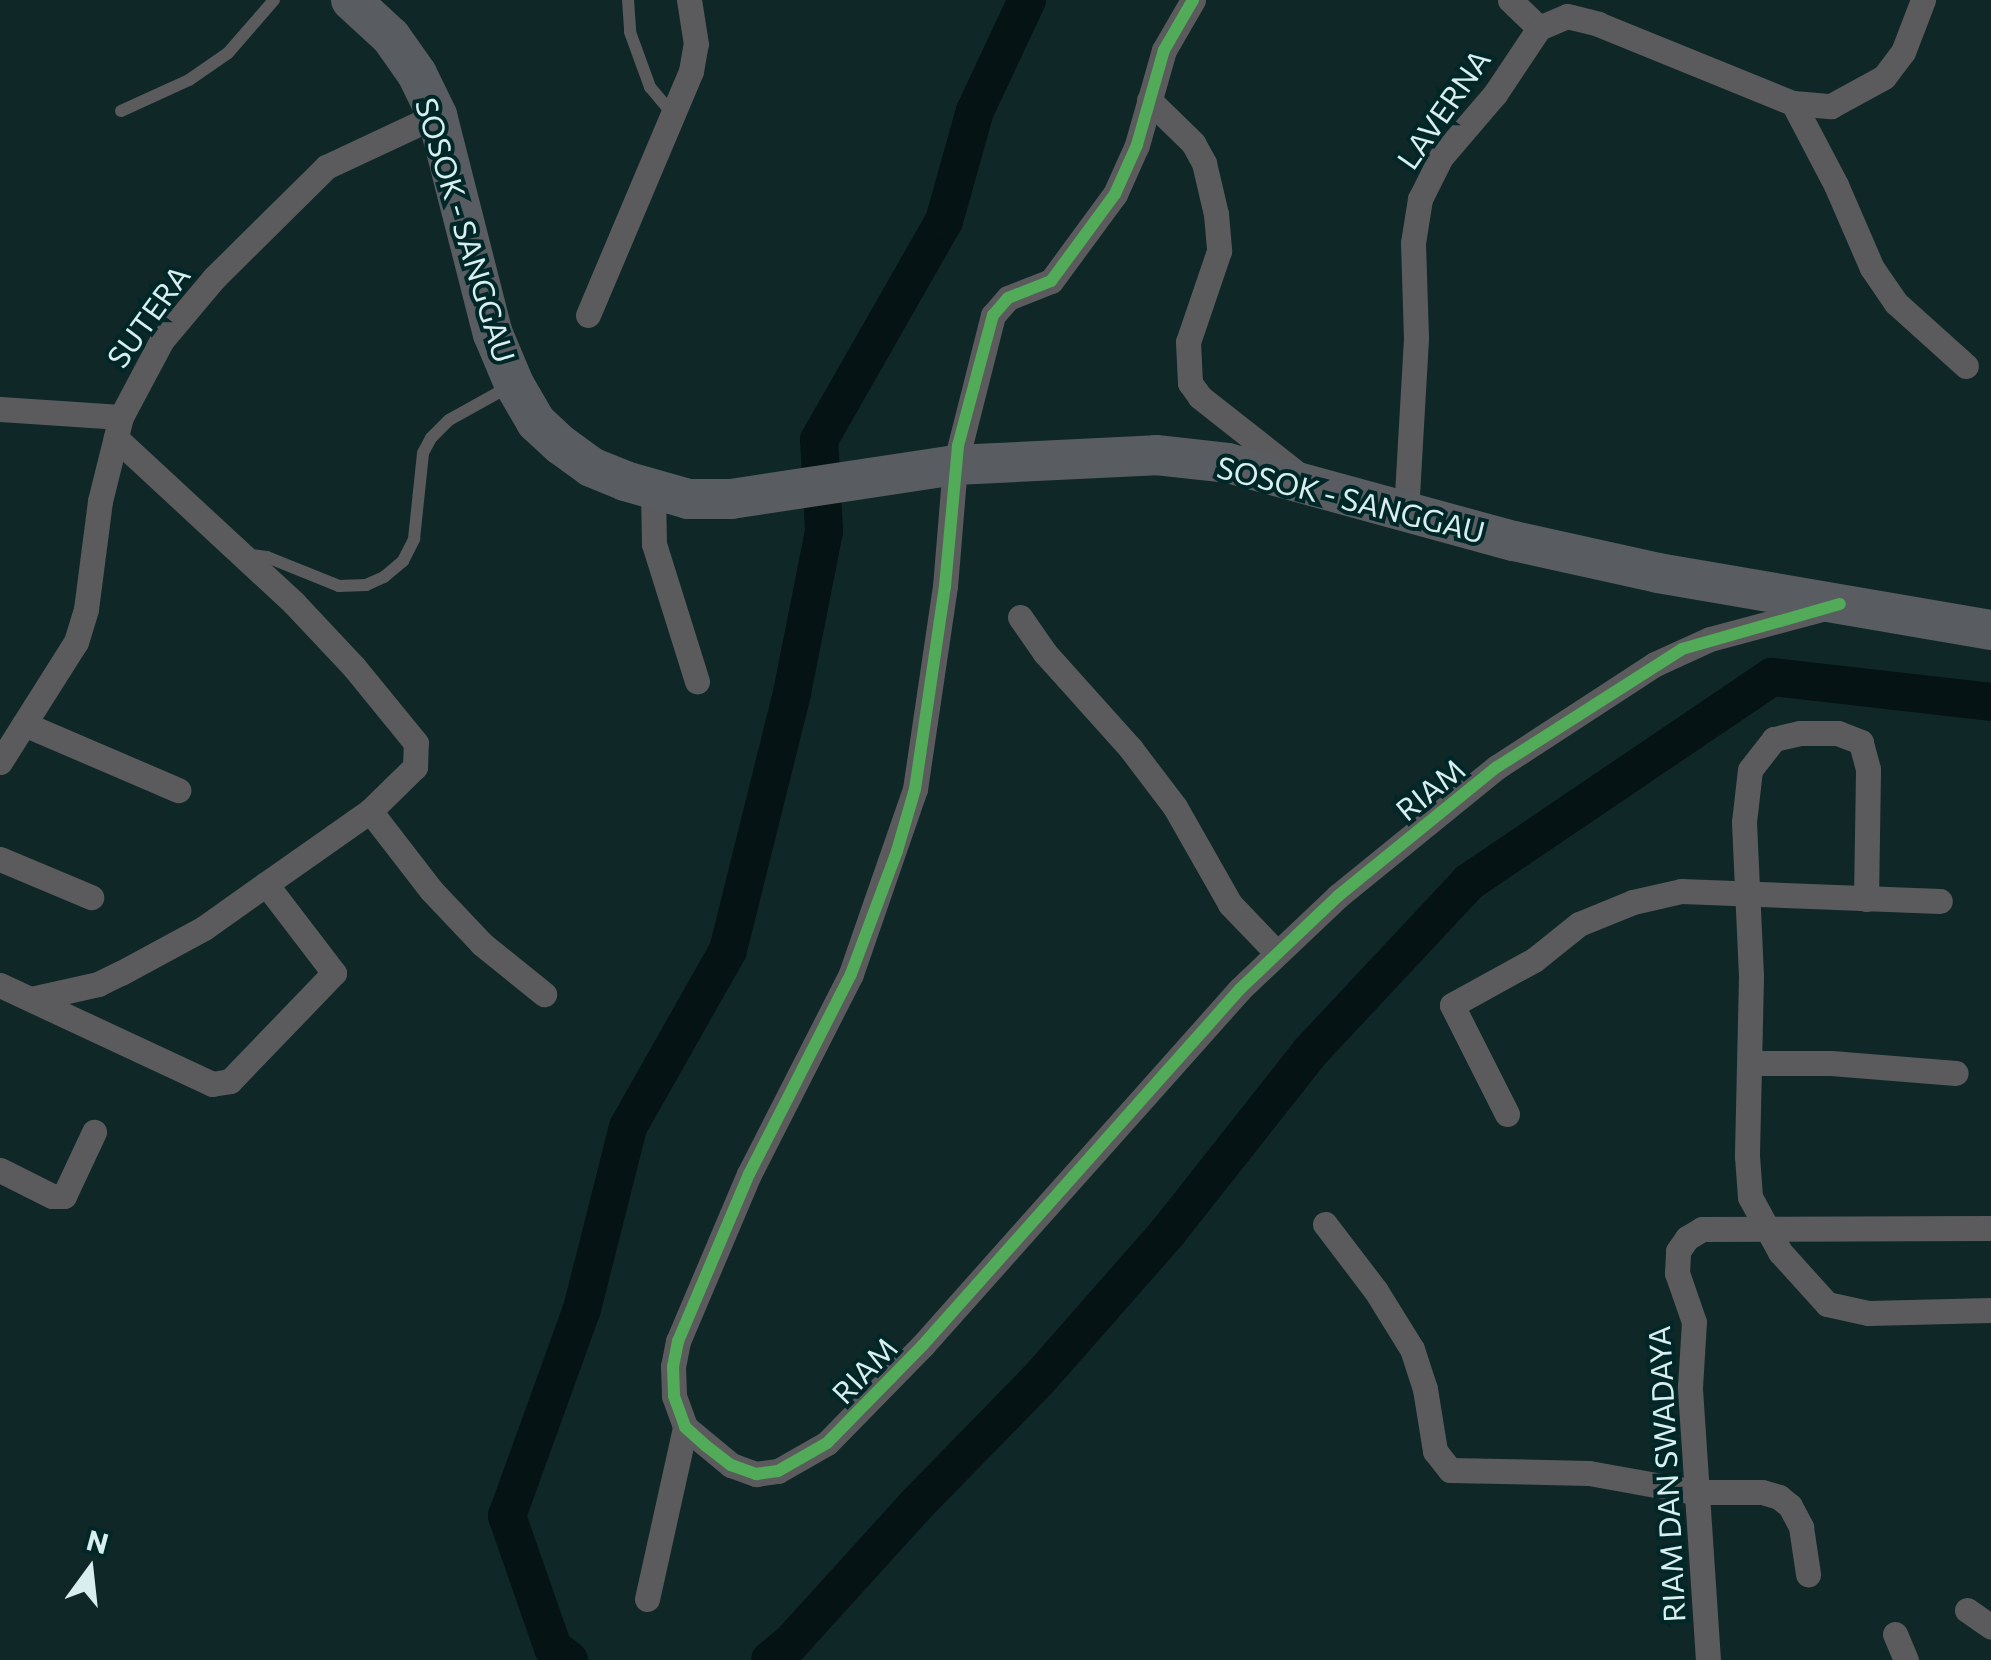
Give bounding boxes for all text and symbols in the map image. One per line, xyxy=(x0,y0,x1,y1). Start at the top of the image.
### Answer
street label: LAVERNA xyxy=(1389,42,1497,176)
street label: SOSOK - SANGGAU xyxy=(409,93,523,367)
street label: SUTERA xyxy=(99,258,197,374)
street label: SOSOK - SANGGAU xyxy=(1213,448,1489,550)
street label: RIAM xyxy=(1388,750,1472,828)
street label: RIAM DAN SWADAYA xyxy=(1640,1325,1692,1623)
street label: RIAM xyxy=(824,1329,904,1411)
north arrow xyxy=(40,1520,140,1620)
text: N xyxy=(83,1522,112,1560)

